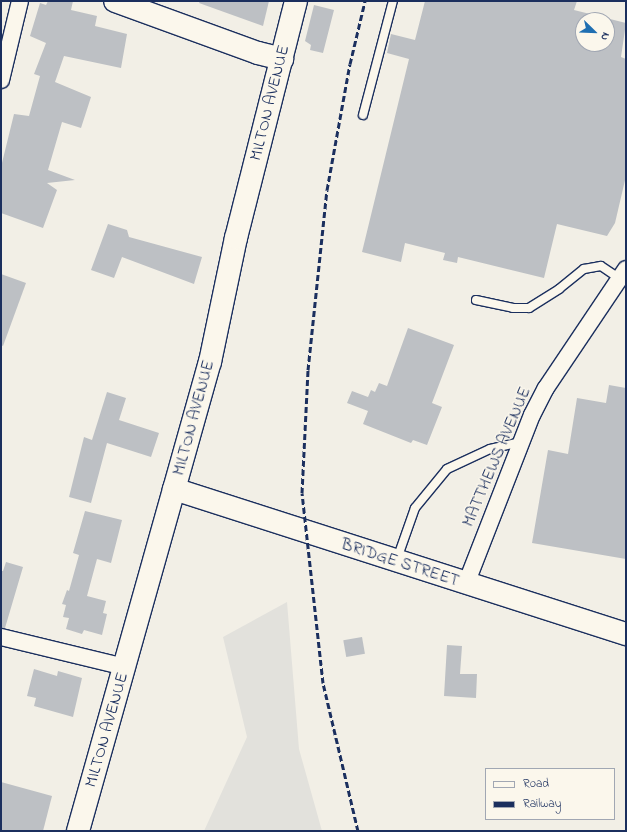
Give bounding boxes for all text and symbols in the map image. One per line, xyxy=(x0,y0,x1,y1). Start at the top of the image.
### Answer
north arrow xyxy=(575,12,615,52)
text: N xyxy=(596,30,614,43)
street label: MILTON AVENUE xyxy=(246,43,294,163)
street label: MILTON AVENUE xyxy=(169,358,219,478)
street label: MATTHEWS AVENUE xyxy=(458,384,536,530)
street label: BRIDGE STREET xyxy=(338,534,462,592)
street label: MILTON AVENUE xyxy=(81,670,133,790)
legend xyxy=(485,768,615,820)
text: Road xyxy=(523,775,549,793)
text: Railway xyxy=(523,795,561,813)

